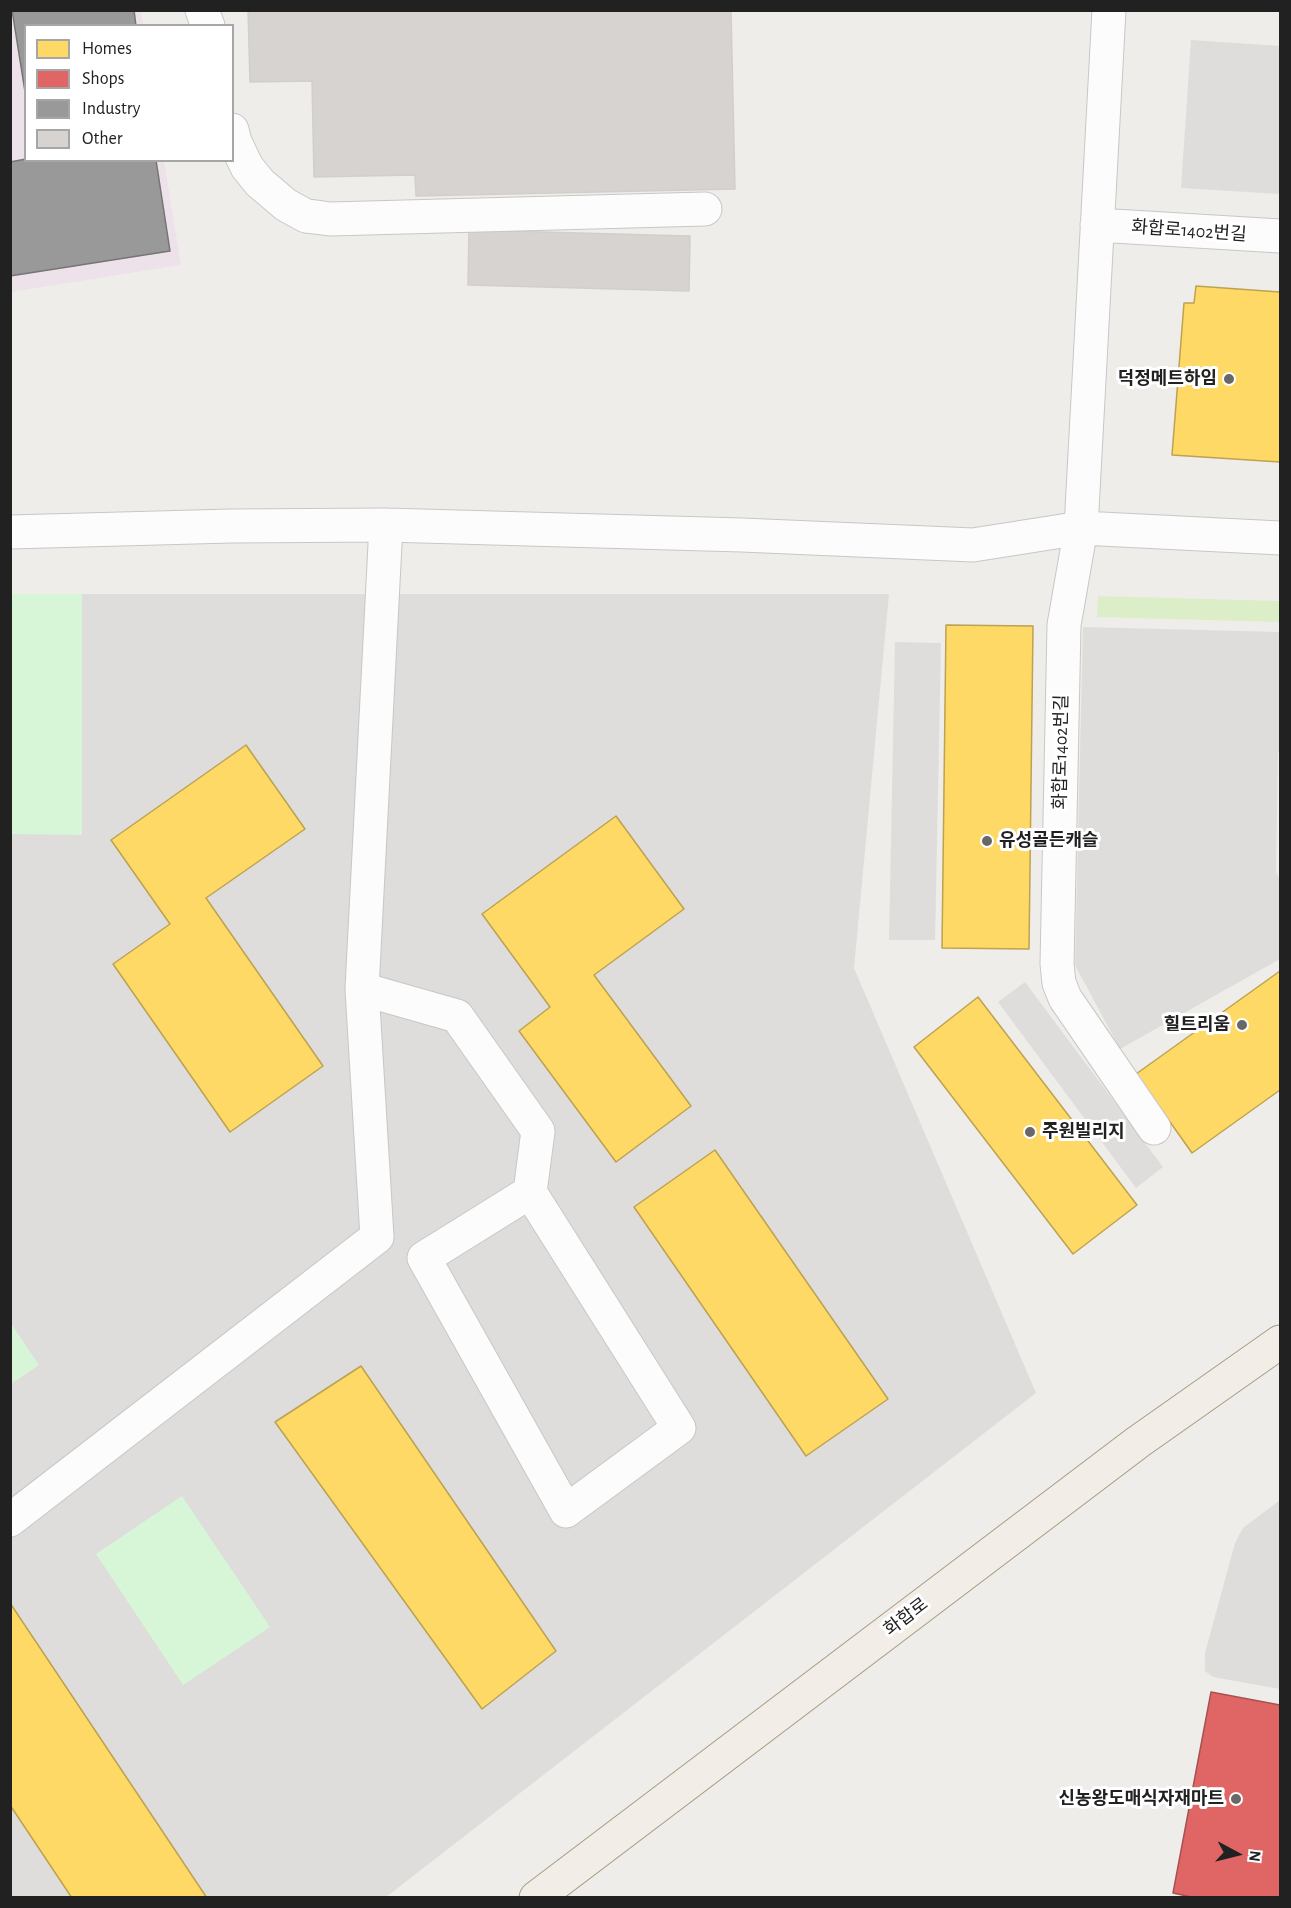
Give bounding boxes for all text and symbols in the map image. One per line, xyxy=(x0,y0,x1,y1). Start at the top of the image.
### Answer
legend xyxy=(24,24,234,162)
text: Homes xyxy=(82,40,132,58)
text: Shops xyxy=(82,70,124,88)
text: Industry xyxy=(82,100,141,118)
text: Other xyxy=(82,130,123,148)
street label: 화합로1402번길 xyxy=(1131,216,1247,246)
place label: 덕정메트하임 xyxy=(1118,368,1217,390)
marker: 덕정메트하임 xyxy=(1222,372,1236,386)
street label: 화합로1402번길 xyxy=(1049,694,1073,810)
place label: 유성골든캐슬 xyxy=(999,830,1098,852)
marker: 유성골든캐슬 xyxy=(980,834,994,848)
place label: 힐트리움 xyxy=(1164,1014,1230,1036)
marker: 힐트리움 xyxy=(1235,1018,1249,1032)
place label: 주원빌리지 xyxy=(1042,1121,1125,1143)
marker: 주원빌리지 xyxy=(1023,1125,1037,1139)
street label: 화합로 xyxy=(880,1593,932,1641)
place label: 신농왕도매식자재마트 xyxy=(1058,1788,1224,1810)
marker: 신농왕도매식자재마트 xyxy=(1229,1792,1243,1806)
north arrow xyxy=(1207,1824,1267,1884)
text: N xyxy=(1246,1850,1263,1863)

